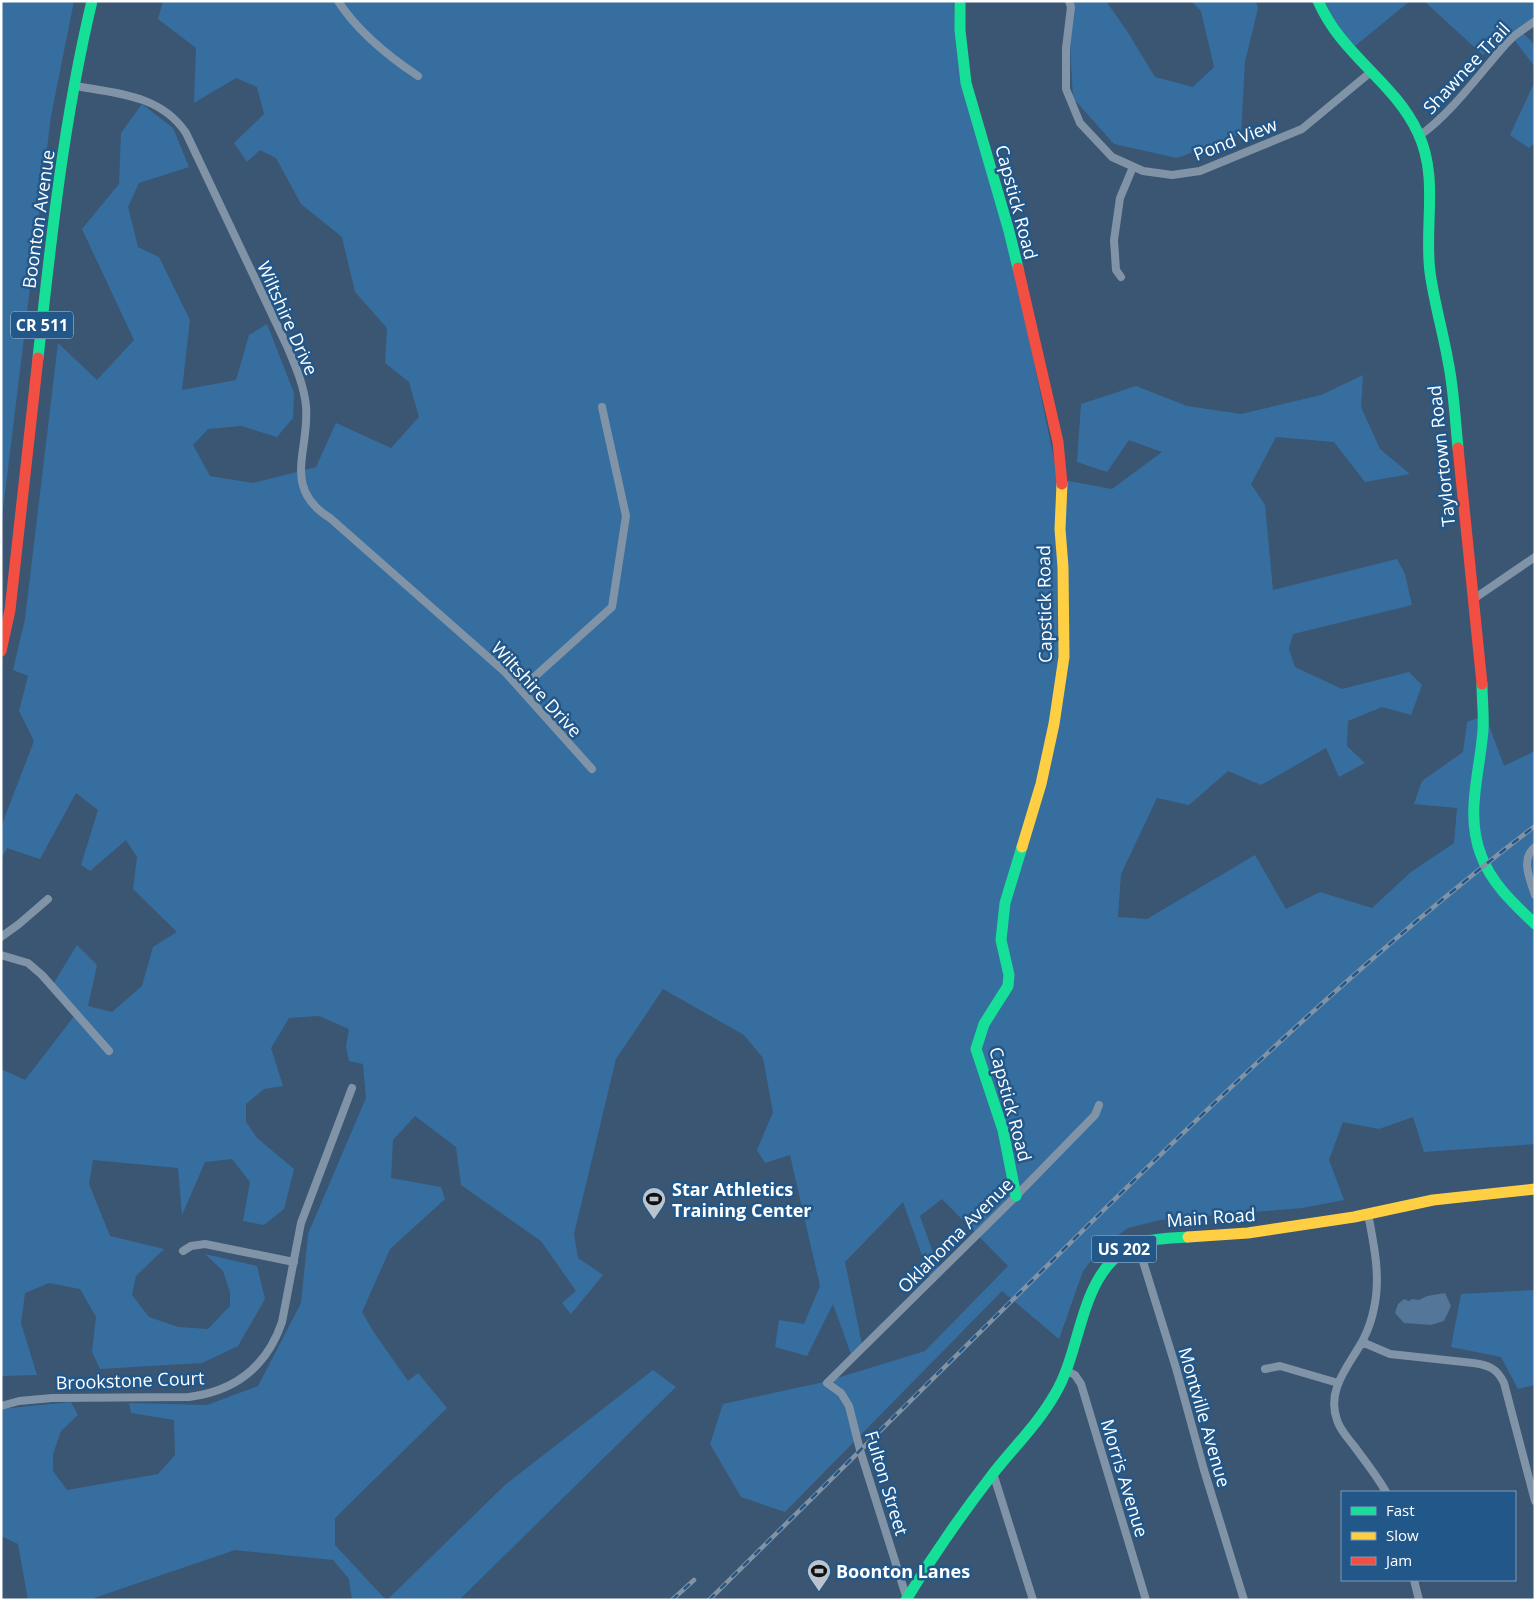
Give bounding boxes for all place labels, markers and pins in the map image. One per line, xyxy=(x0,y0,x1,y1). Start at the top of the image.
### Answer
place label: Star Athletics Training Center xyxy=(672,1177,812,1222)
sports icon: Star Athletics Training Center xyxy=(641,1186,667,1220)
sports icon: Boonton Lanes xyxy=(806,1558,832,1592)
place label: Boonton Lanes xyxy=(836,1559,970,1583)

